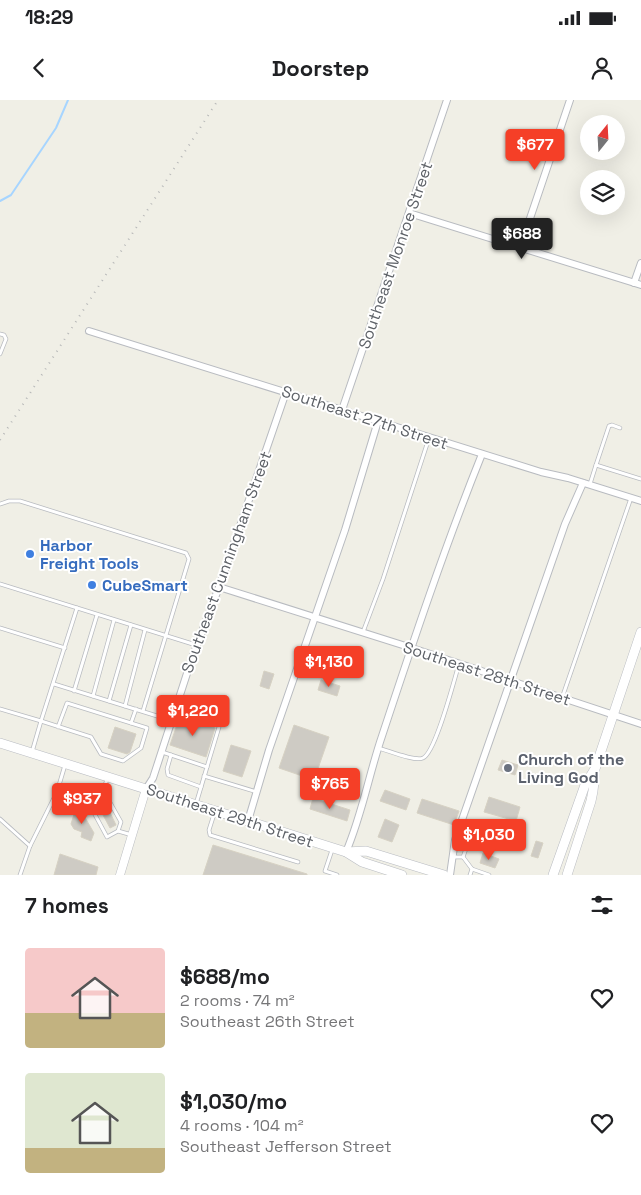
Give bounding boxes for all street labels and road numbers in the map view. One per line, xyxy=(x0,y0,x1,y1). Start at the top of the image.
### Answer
street label: Southeast Monroe Street xyxy=(354,159,437,352)
street label: Southeast 27th Street xyxy=(279,381,451,454)
street label: Southeast Cunningham Street xyxy=(177,448,276,676)
street label: Southeast 28th Street xyxy=(400,636,573,710)
street label: Southeast 29th Street xyxy=(144,779,316,852)

